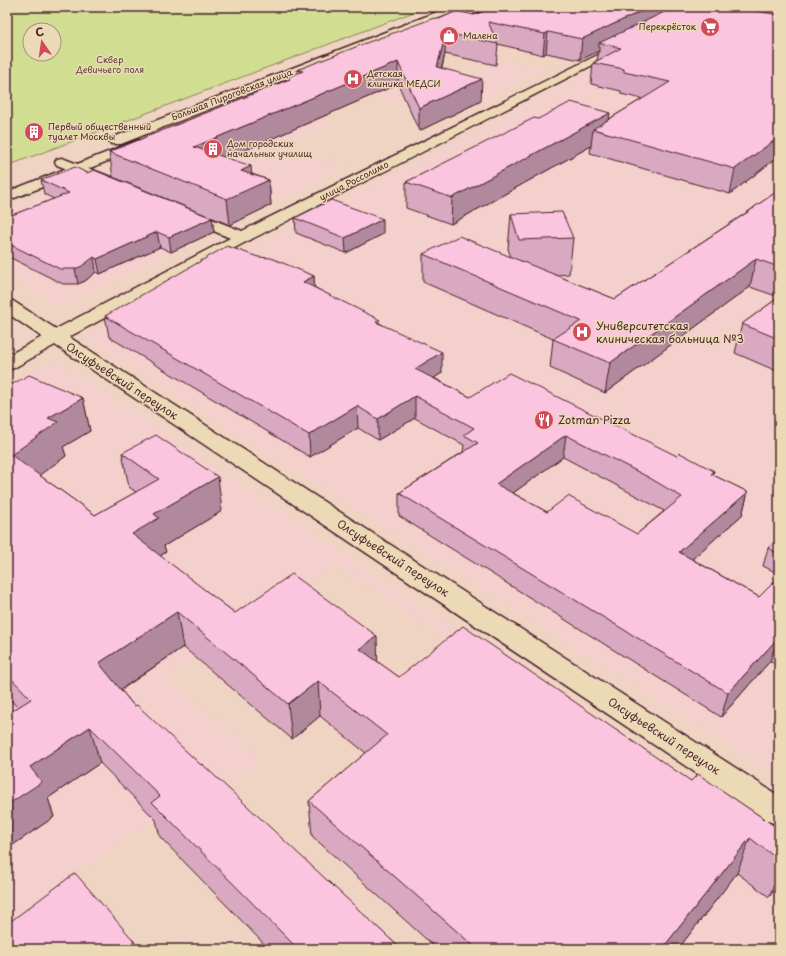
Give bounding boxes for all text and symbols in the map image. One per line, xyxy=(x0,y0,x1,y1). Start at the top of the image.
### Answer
supermarket icon: Перекрёсток xyxy=(699,16,721,38)
place label: Перекрёсток xyxy=(639,19,697,33)
north arrow xyxy=(22,22,62,62)
text: С xyxy=(34,23,46,41)
shop icon: Малена xyxy=(438,25,460,47)
place label: Малена xyxy=(463,28,498,42)
park label: Сквер Девичьего поля xyxy=(75,52,144,76)
street label: Большая Пироговская улица xyxy=(169,64,294,124)
place label: Детская клиника МЕДСИ xyxy=(366,66,441,90)
hospital icon: Детская клиника МЕДСИ xyxy=(342,68,364,90)
place label: Первый общественный туалет Москвы xyxy=(48,119,151,143)
building icon: Первый общественный туалет Москвы xyxy=(23,121,45,143)
place label: Дом городских начальных училищ xyxy=(226,136,312,160)
building icon: Дом городских начальных училищ xyxy=(202,138,224,160)
street label: улица Россолимо xyxy=(316,157,391,204)
place label: Университетская клиническая больница №3 xyxy=(596,317,744,347)
hospital icon: Университетская клиническая больница №3 xyxy=(571,321,593,343)
street label: Олсуфьевский переулок xyxy=(63,338,182,424)
restaurant icon: Zotman Pizza xyxy=(533,409,555,431)
place label: Zotman Pizza xyxy=(558,411,631,428)
street label: Олсуфьевский переулок xyxy=(334,515,453,601)
street label: Олсуфьевский переулок xyxy=(605,693,724,779)

